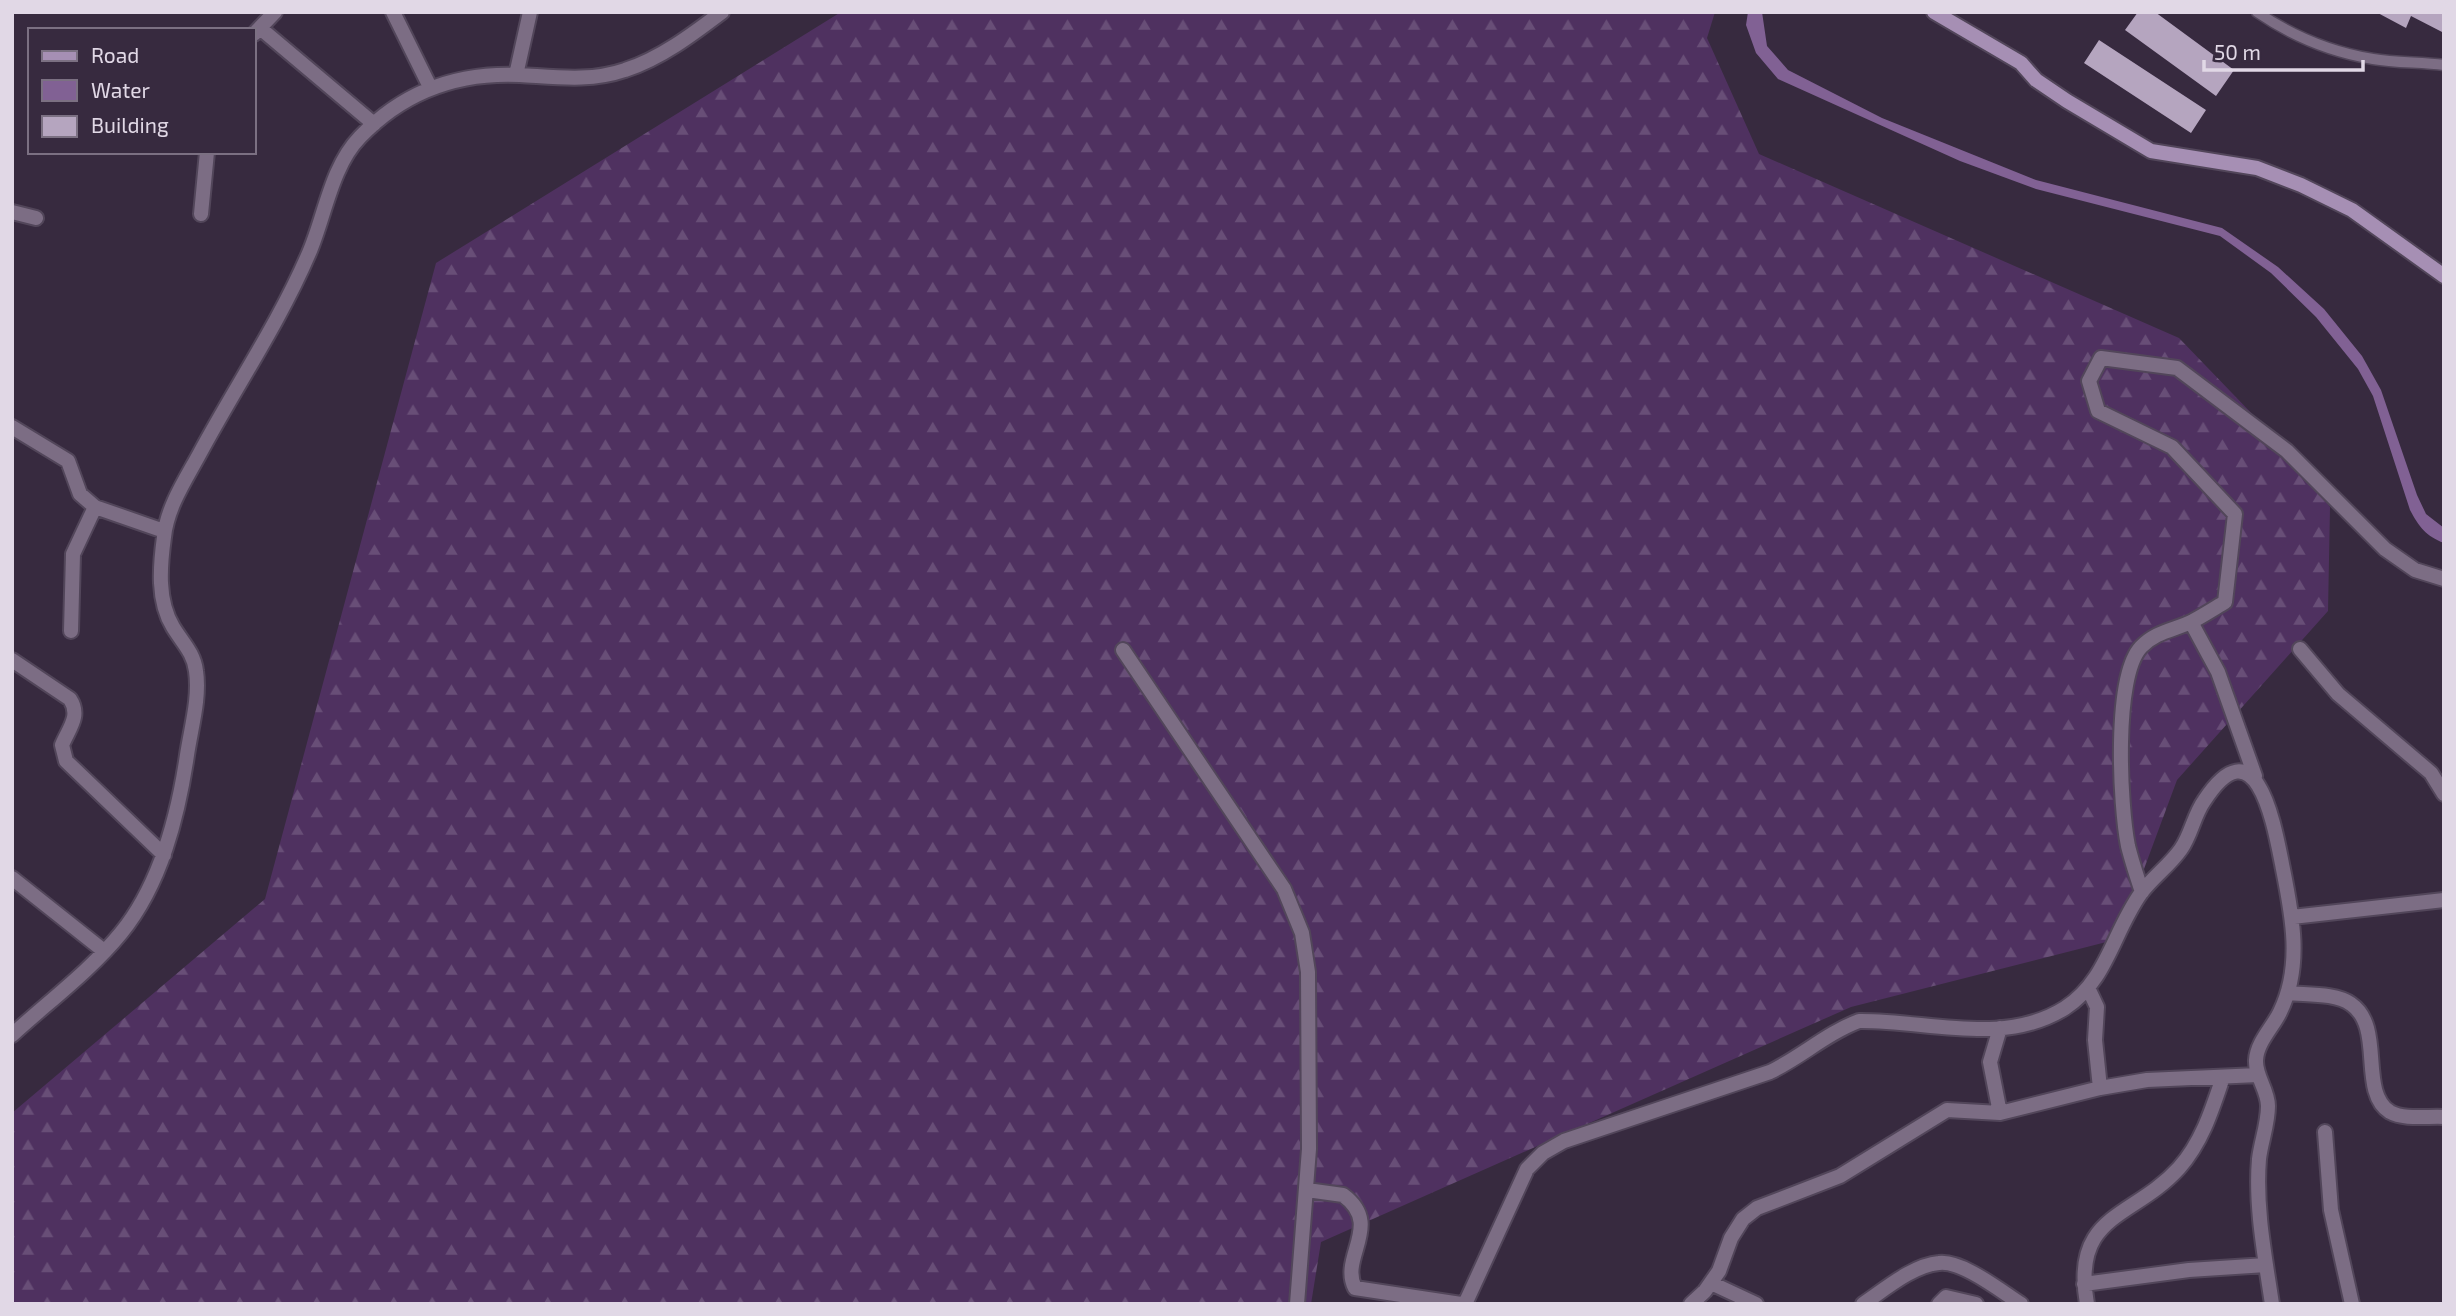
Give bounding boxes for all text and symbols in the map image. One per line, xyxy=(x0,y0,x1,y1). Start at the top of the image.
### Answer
legend xyxy=(28,28,256,154)
scale bar xyxy=(2204,28,2363,72)
text: 50 m xyxy=(2214,39,2261,64)
text: Road xyxy=(91,42,139,67)
text: Water xyxy=(91,77,150,102)
text: Building xyxy=(91,112,169,137)

